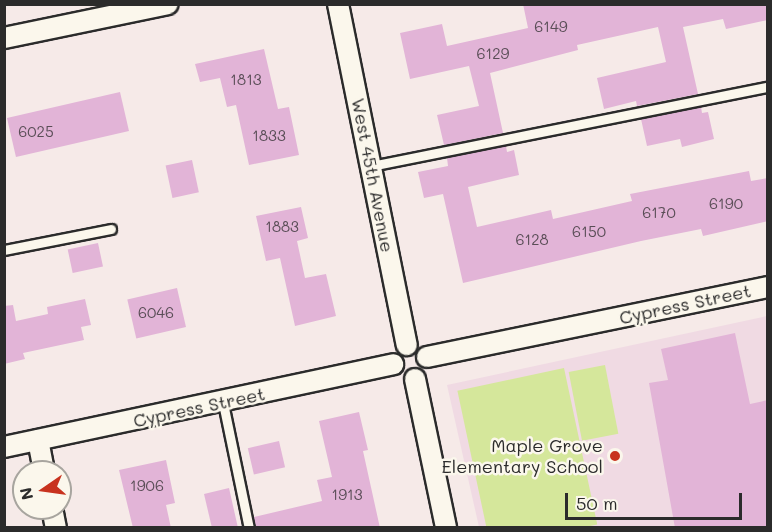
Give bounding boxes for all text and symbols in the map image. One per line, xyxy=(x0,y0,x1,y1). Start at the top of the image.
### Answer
house number: 6149 xyxy=(534,18,568,36)
house number: 6129 xyxy=(477,45,509,63)
house number: 1813 xyxy=(230,71,262,89)
street label: West 45th Avenue xyxy=(347,96,399,254)
house number: 6025 xyxy=(18,123,54,141)
house number: 1833 xyxy=(252,127,286,145)
house number: 6190 xyxy=(709,195,743,213)
house number: 6170 xyxy=(642,204,676,222)
house number: 1883 xyxy=(265,218,299,236)
house number: 6150 xyxy=(572,223,606,241)
house number: 6128 xyxy=(515,231,549,249)
street label: Cypress Street xyxy=(617,279,753,329)
house number: 6046 xyxy=(138,304,174,322)
street label: Cypress Street xyxy=(131,382,267,432)
place label: Maple Grove Elementary School xyxy=(442,435,603,478)
marker: Maple Grove Elementary School xyxy=(608,449,622,463)
north arrow xyxy=(12,460,72,520)
house number: 1906 xyxy=(130,477,164,495)
scale bar xyxy=(568,481,745,519)
text: N xyxy=(14,485,38,502)
house number: 1913 xyxy=(331,486,363,504)
text: 50 m xyxy=(576,491,618,515)

